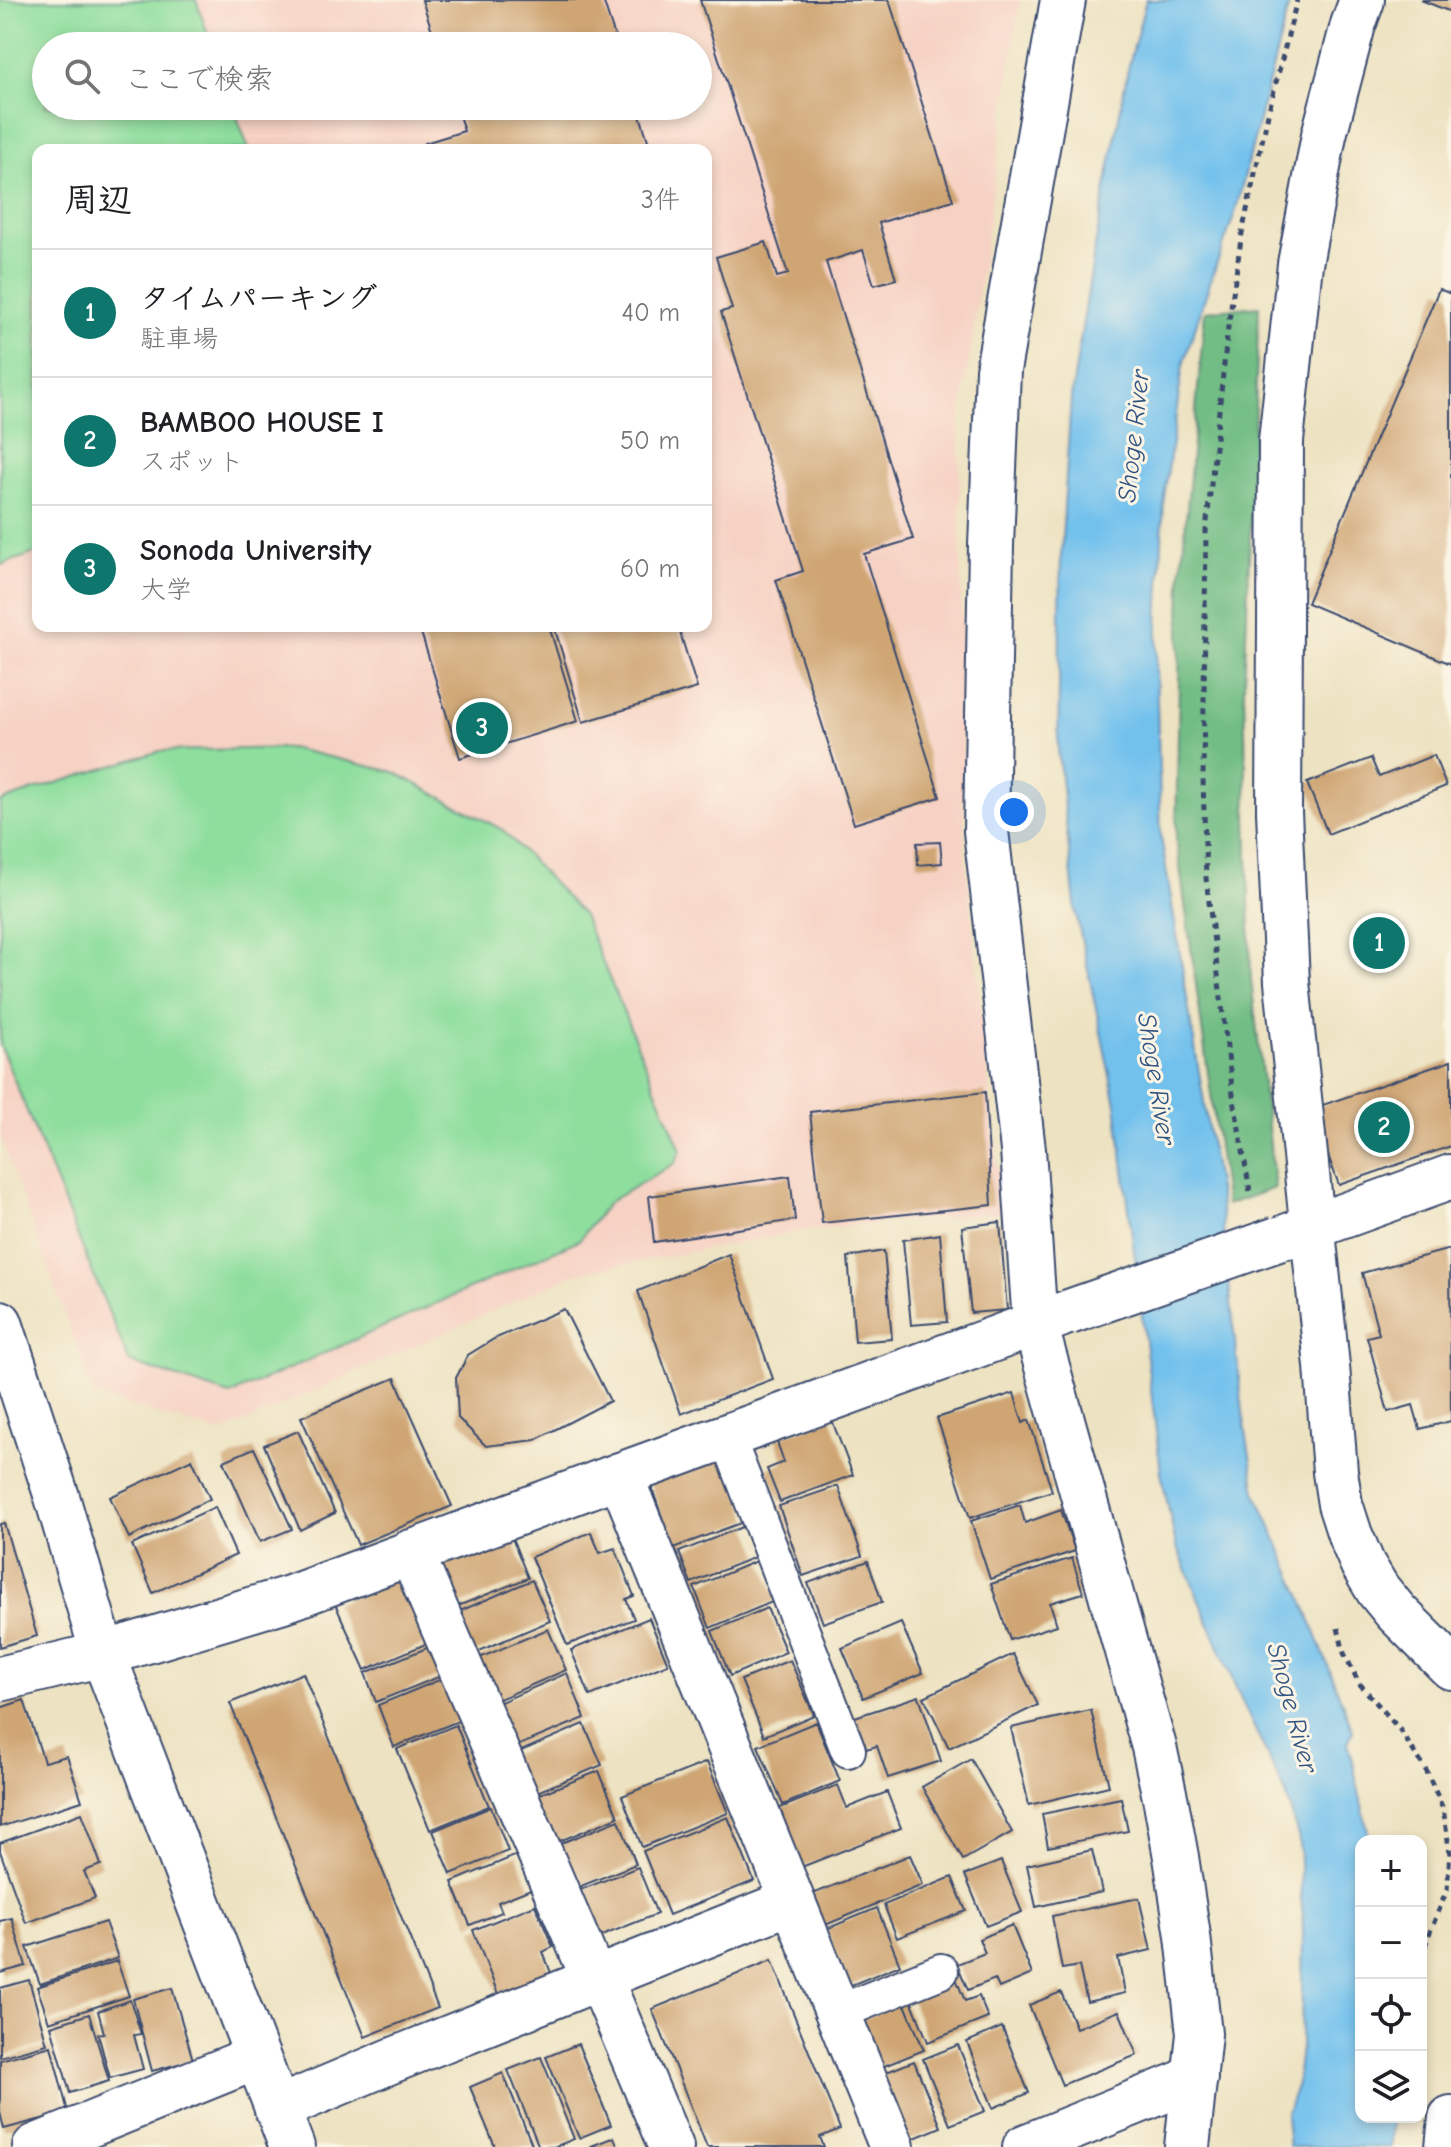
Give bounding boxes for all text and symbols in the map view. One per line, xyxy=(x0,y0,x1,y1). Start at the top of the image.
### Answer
search box xyxy=(32,32,712,120)
icon: search xyxy=(60,54,104,98)
text: ここで検索 xyxy=(124,62,274,97)
text: 周辺 xyxy=(64,180,132,220)
text: 3件 xyxy=(641,185,680,215)
text: タイムパーキング xyxy=(140,281,378,316)
text: 1 xyxy=(85,298,95,328)
text: 40 m xyxy=(621,298,680,328)
text: 駐車場 xyxy=(140,324,218,354)
water label: Shoge River xyxy=(1112,367,1156,504)
text: BAMBOO HOUSE I xyxy=(140,405,384,440)
text: 2 xyxy=(84,426,96,456)
text: 50 m xyxy=(620,426,680,456)
text: スポット xyxy=(140,447,244,477)
text: Sonoda University xyxy=(140,533,372,568)
text: 3 xyxy=(84,554,96,584)
text: 60 m xyxy=(620,554,680,584)
text: 大学 xyxy=(140,575,192,605)
pin: 3 xyxy=(456,698,508,758)
your location xyxy=(994,792,1034,832)
pin: 1 xyxy=(1353,913,1405,973)
water label: Shoge River xyxy=(1131,1011,1181,1149)
pin: 2 xyxy=(1358,1097,1410,1157)
water label: Shoge River xyxy=(1260,1640,1324,1778)
map controls xyxy=(1355,1835,1427,2123)
button: + xyxy=(1355,1835,1427,1907)
button: − xyxy=(1355,1907,1427,1979)
button: locate xyxy=(1355,1979,1427,2051)
button: layers xyxy=(1355,2051,1427,2123)

